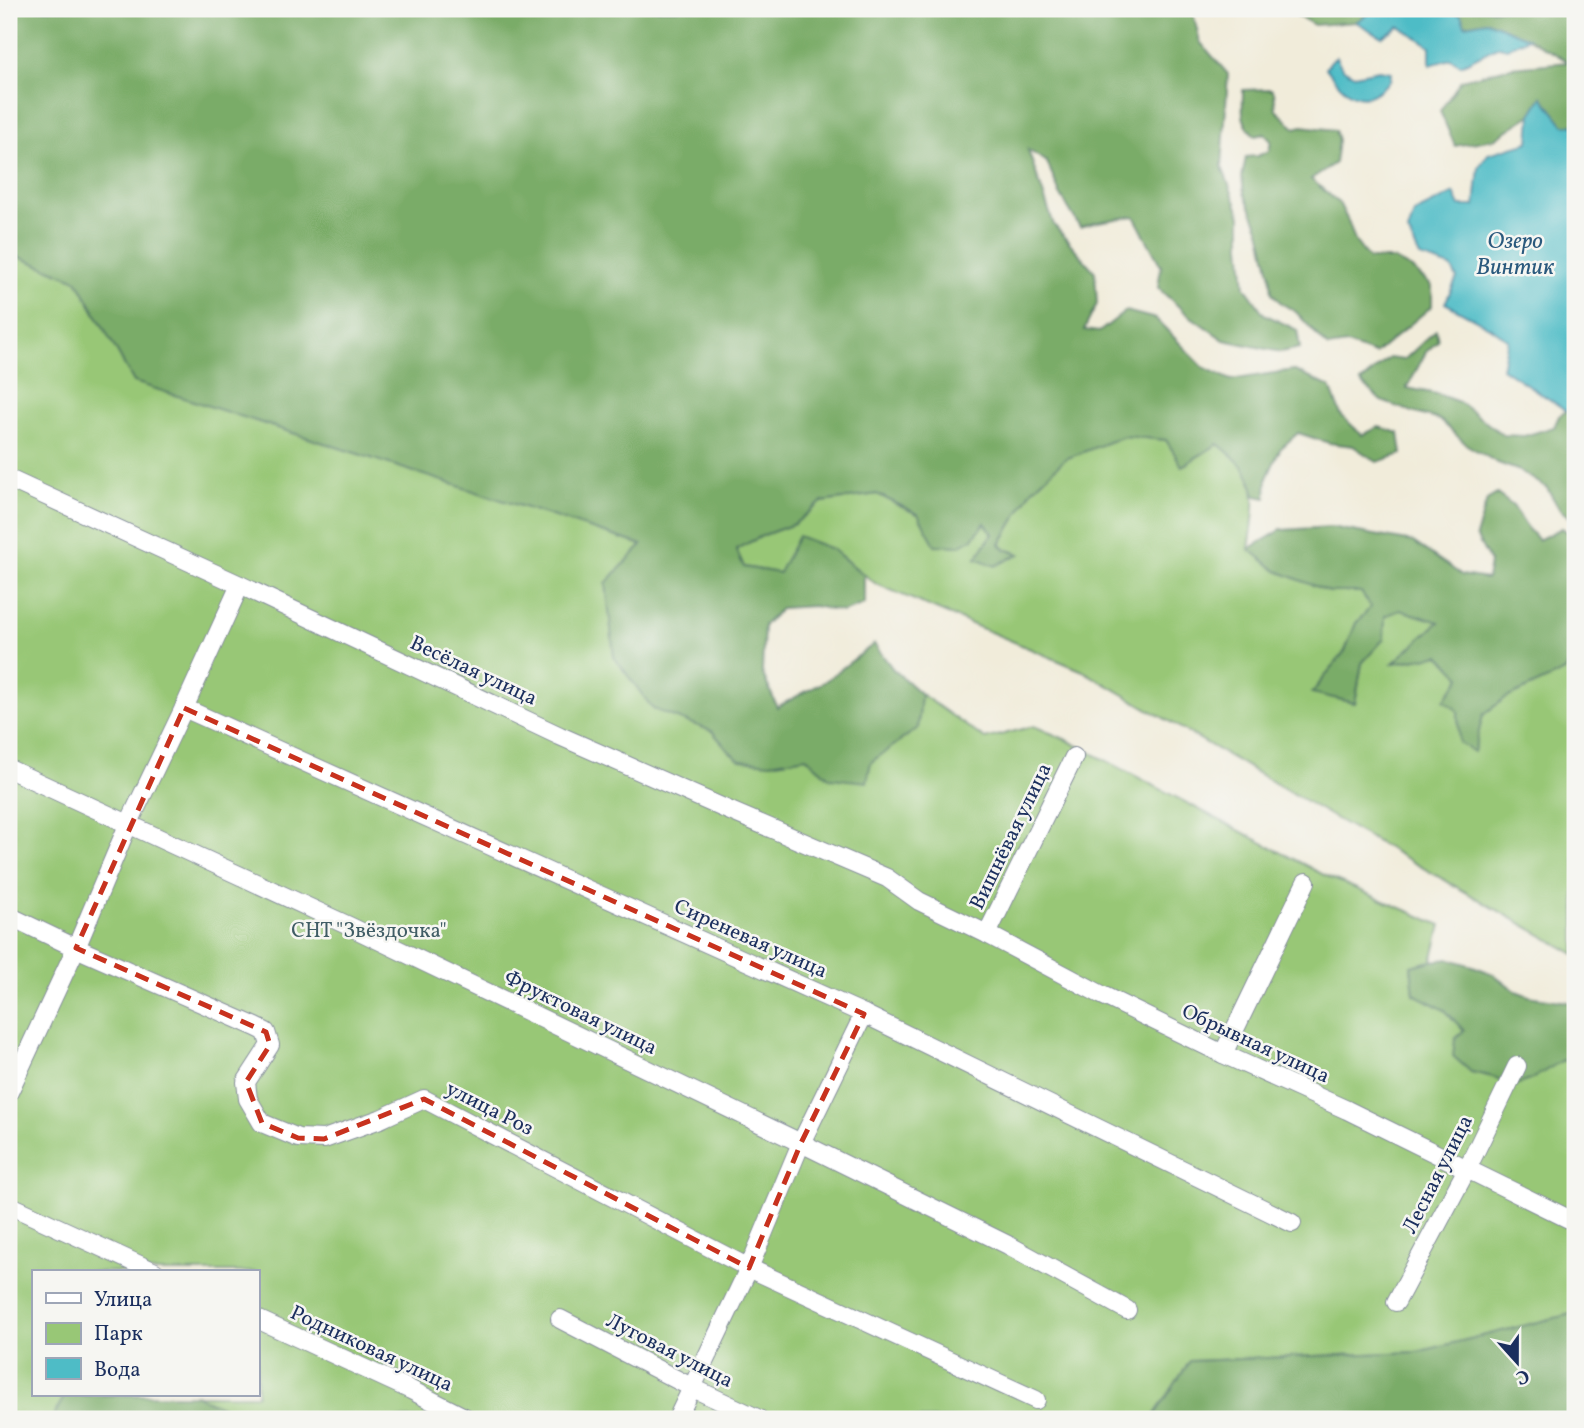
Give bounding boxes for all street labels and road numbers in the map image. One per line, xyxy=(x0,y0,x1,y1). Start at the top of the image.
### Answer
street label: Весёлая улица xyxy=(405,629,542,714)
street label: Вишнёвая улица xyxy=(963,758,1059,915)
street label: Сиреневая улица xyxy=(669,893,832,986)
street label: Фруктовая улица xyxy=(499,964,662,1063)
street label: Обрывная улица xyxy=(1177,997,1334,1091)
street label: улица Роз xyxy=(441,1075,538,1144)
street label: Лесная улица xyxy=(1396,1110,1481,1239)
street label: Родниковая улица xyxy=(285,1299,457,1400)
street label: Луговая улица xyxy=(601,1307,738,1396)

